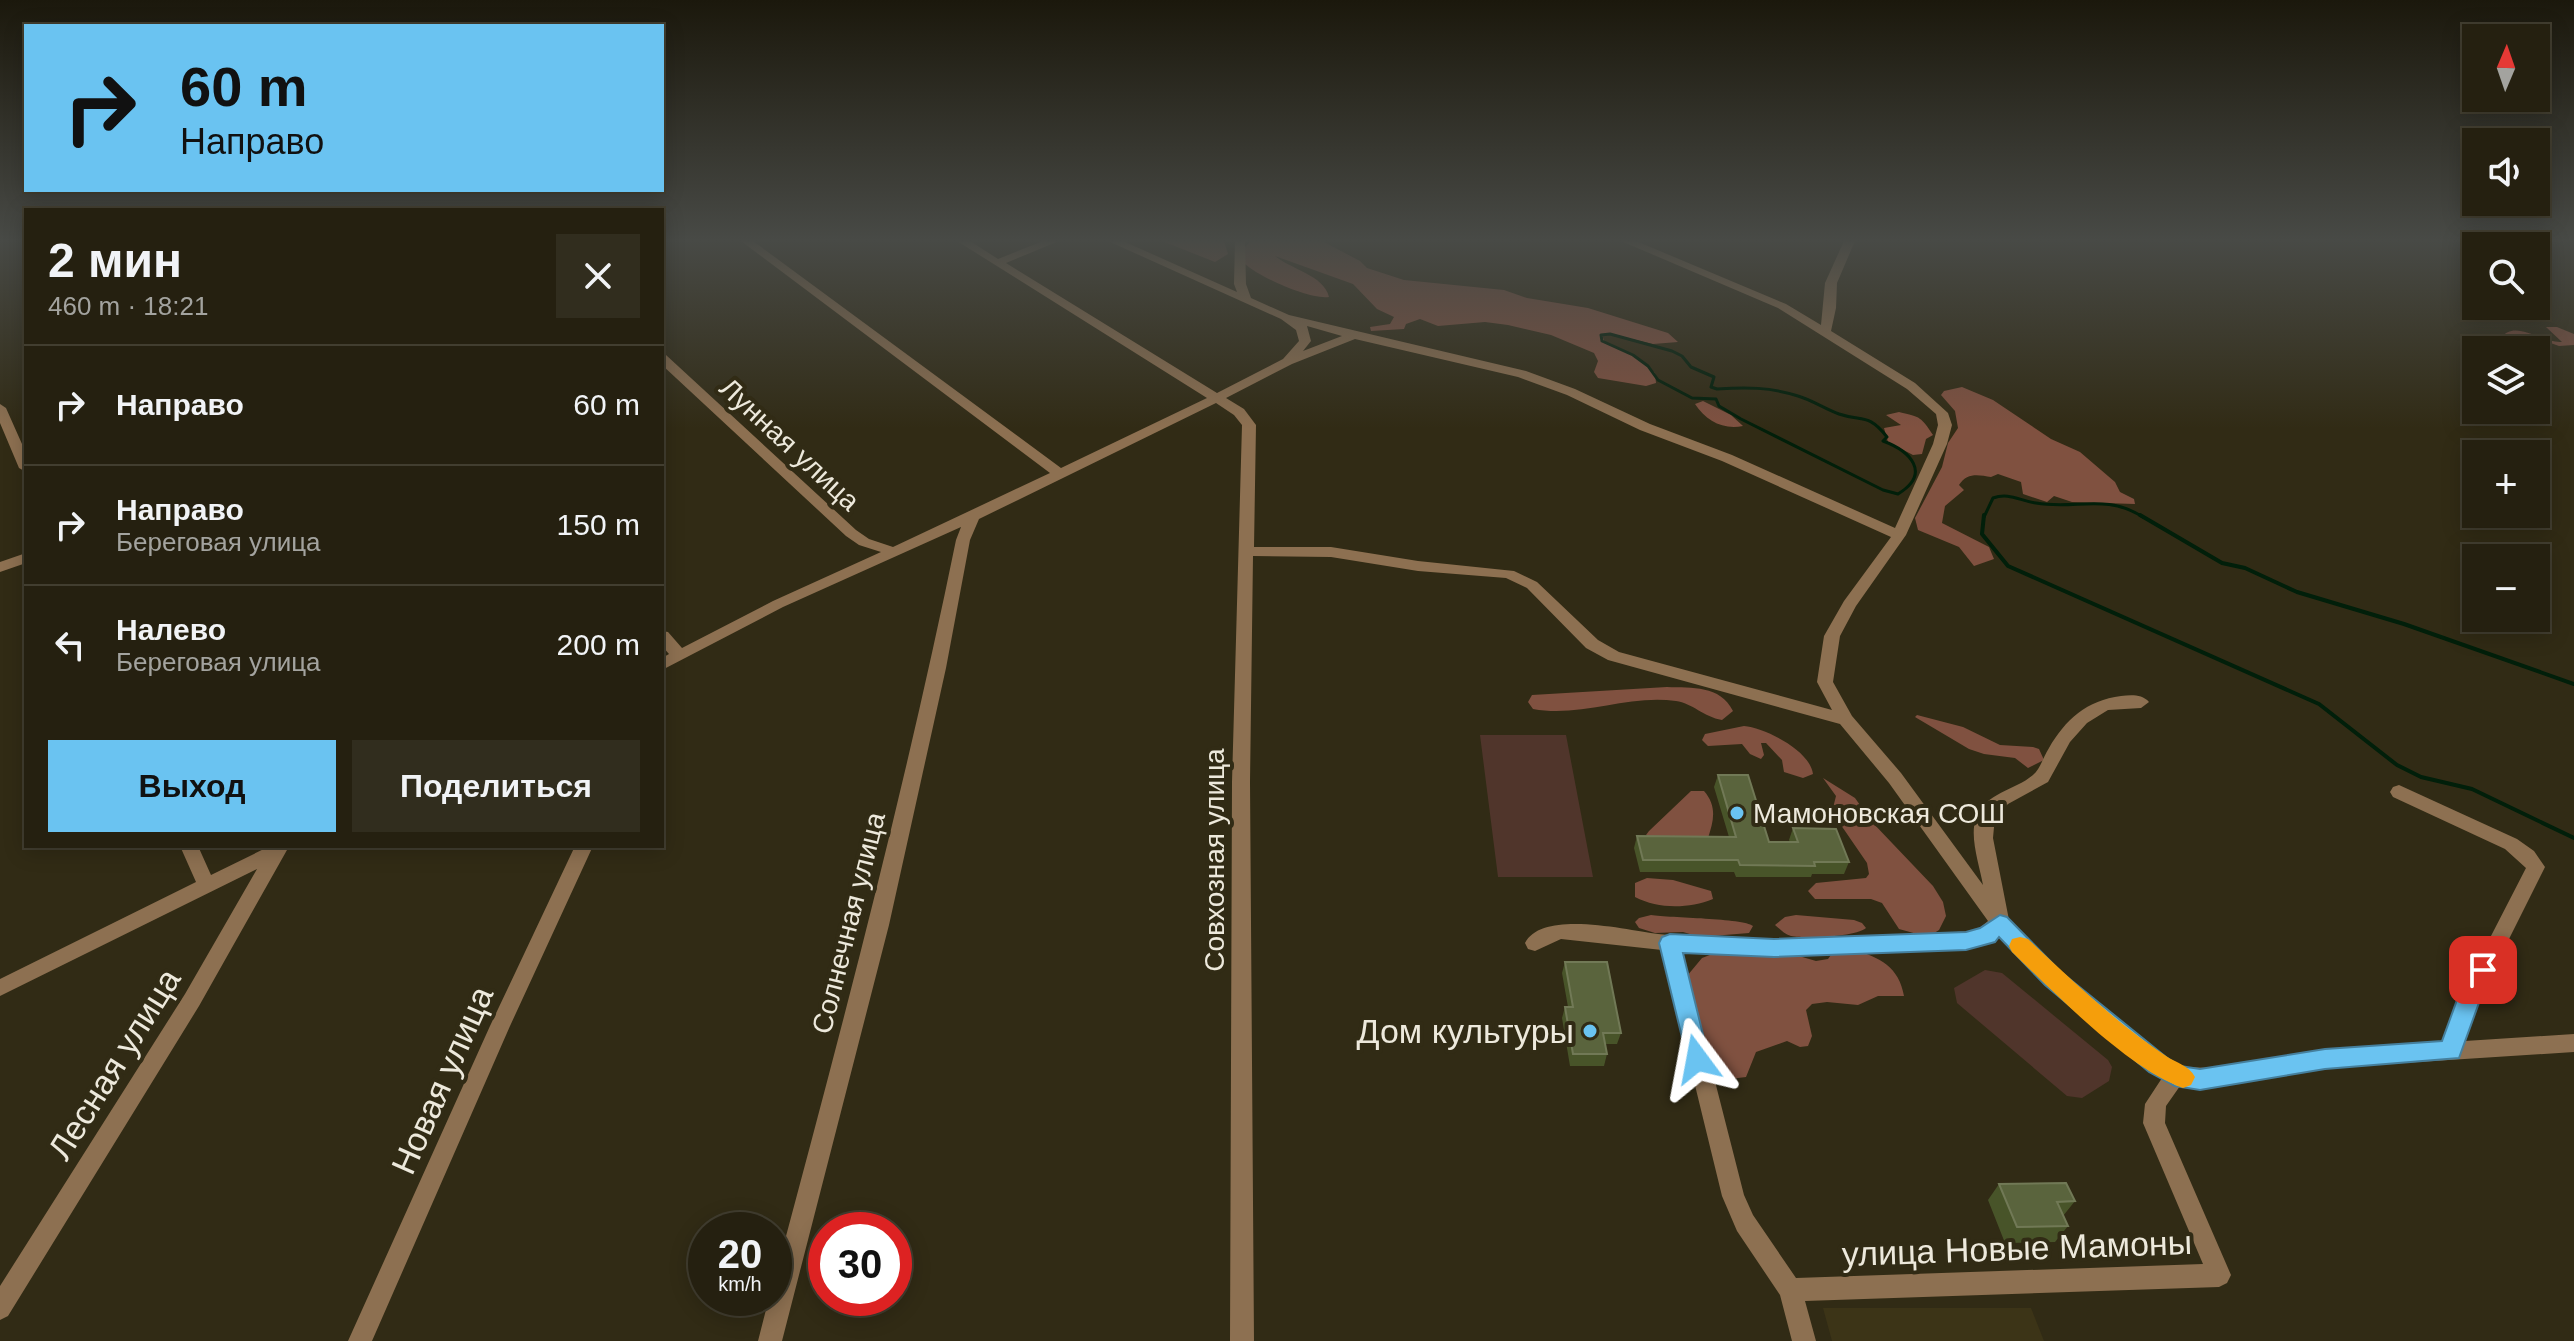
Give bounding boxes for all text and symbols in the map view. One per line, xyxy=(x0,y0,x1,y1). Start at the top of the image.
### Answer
north arrow xyxy=(2462,24,2550,112)
map controls xyxy=(2462,24,2550,632)
text: 60 m xyxy=(180,55,308,118)
icon: right xyxy=(48,56,152,160)
text: Направо xyxy=(180,121,324,162)
button: sound xyxy=(2462,128,2550,216)
button: search xyxy=(2462,232,2550,320)
text: 2 мин xyxy=(48,234,182,287)
button: close xyxy=(556,234,640,318)
text: 460 m · 18:21 xyxy=(48,291,208,321)
button: layers xyxy=(2462,336,2550,424)
street label: Лунная улица xyxy=(714,372,866,517)
icon: right xyxy=(48,383,92,427)
text: Направо xyxy=(116,388,244,421)
text: 60 m xyxy=(573,388,640,421)
button: + xyxy=(2462,440,2550,528)
text: Направо xyxy=(116,493,244,526)
icon: right xyxy=(48,503,92,547)
text: 150 m xyxy=(557,508,640,541)
text: Береговая улица xyxy=(116,527,321,557)
button: − xyxy=(2462,544,2550,632)
text: Налево xyxy=(116,613,226,646)
icon: left xyxy=(48,623,92,667)
text: 200 m xyxy=(557,628,640,661)
text: Береговая улица xyxy=(116,647,321,677)
button: Выход xyxy=(48,740,336,832)
button: Поделиться xyxy=(352,740,640,832)
street label: Совхозная улица xyxy=(1199,748,1230,972)
place label: Мамоновская СОШ xyxy=(1753,798,2005,829)
marker: Мамоновская СОШ xyxy=(1728,804,1746,822)
street label: Солнечная улица xyxy=(806,809,891,1037)
pin xyxy=(2449,936,2517,1004)
icon: arrive xyxy=(2461,948,2505,992)
street label: Лесная улица xyxy=(40,962,188,1166)
street label: Новая улица xyxy=(384,980,500,1180)
place label: Дом культуры xyxy=(1357,1012,1574,1050)
position arrow xyxy=(1655,1017,1739,1101)
marker: Дом культуры xyxy=(1581,1022,1599,1040)
speed limit sign: 30 xyxy=(808,1212,912,1316)
street label: улица Новые Мамоны xyxy=(1841,1223,2193,1273)
text: 20 xyxy=(718,1232,762,1276)
text: km/h xyxy=(718,1273,762,1295)

